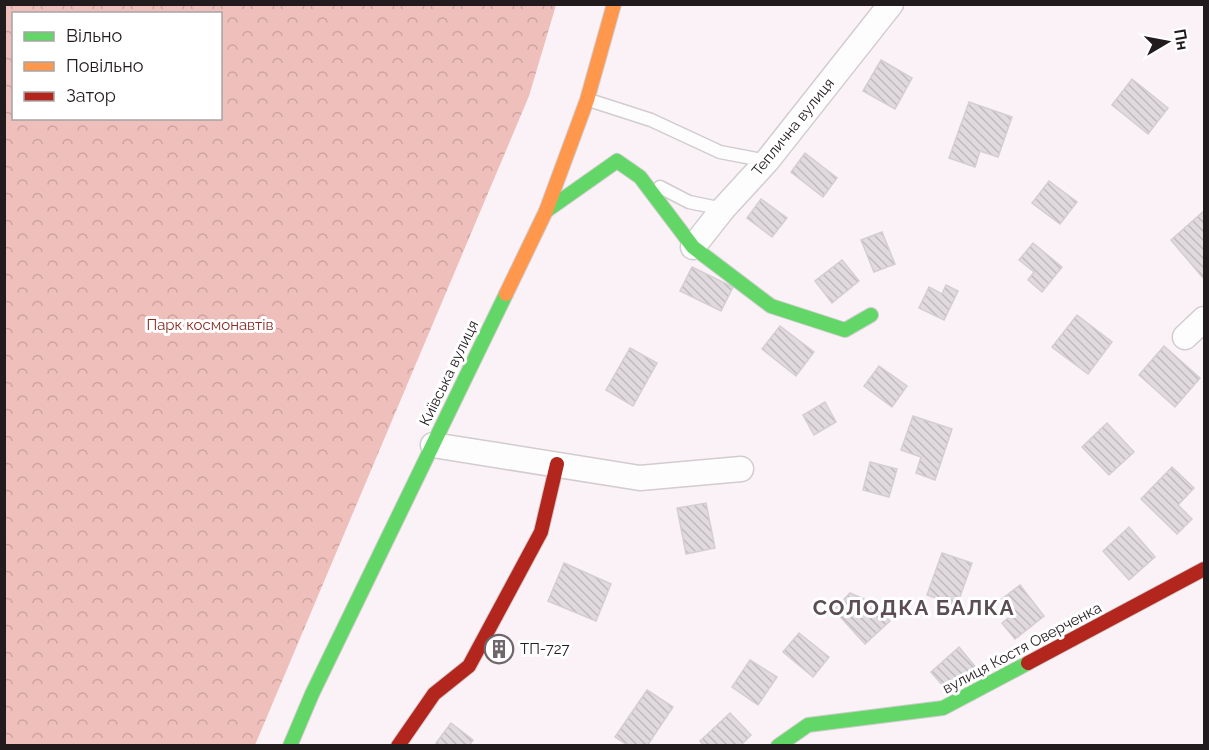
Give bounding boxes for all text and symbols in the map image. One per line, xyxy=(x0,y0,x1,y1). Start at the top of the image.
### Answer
legend xyxy=(12,12,222,120)
north arrow xyxy=(1137,12,1197,72)
text: Вільно xyxy=(66,25,122,46)
text: Пн xyxy=(1170,27,1192,52)
text: Повільно xyxy=(66,55,144,76)
street label: Теплична вулиця xyxy=(748,74,838,180)
text: Затор xyxy=(66,85,116,106)
park label: Парк космонавтів xyxy=(146,316,274,334)
street label: Київська вулиця xyxy=(416,317,482,429)
district label: СОЛОДКА БАЛКА xyxy=(813,595,1015,620)
street label: вулиця Костя Оверченка xyxy=(940,598,1104,698)
building icon: ТП-727 xyxy=(483,633,515,665)
place label: ТП-727 xyxy=(520,640,570,658)

